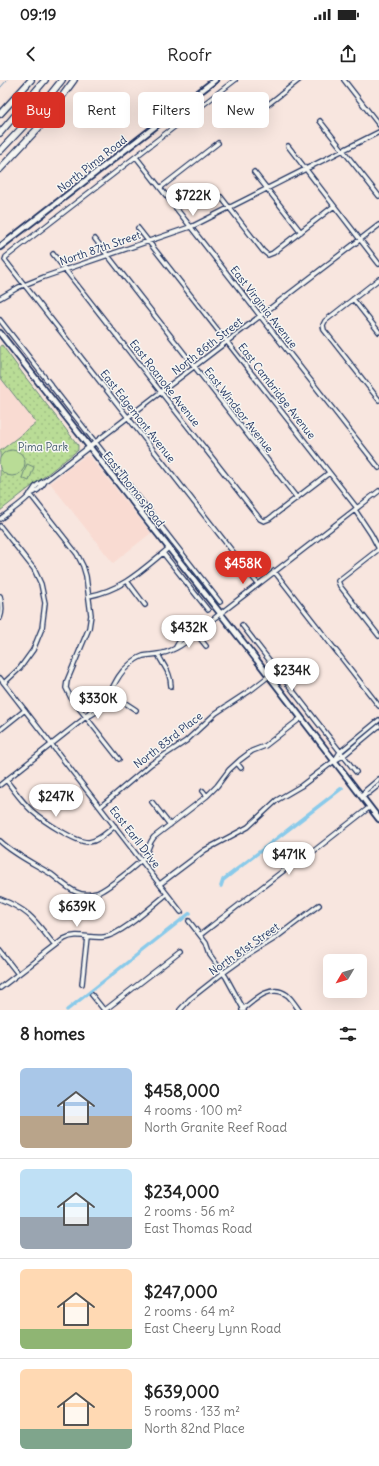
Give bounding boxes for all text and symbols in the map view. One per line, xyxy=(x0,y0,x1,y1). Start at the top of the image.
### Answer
text: 09:19 xyxy=(20,5,56,24)
icon: back xyxy=(20,43,42,65)
text: Roofr xyxy=(167,43,212,66)
icon: share xyxy=(337,43,359,65)
chip: Buy xyxy=(12,92,65,128)
chip: Rent xyxy=(73,92,130,128)
chip: Filters xyxy=(138,92,204,128)
chip: New xyxy=(212,92,269,128)
street label: North Pima Road xyxy=(54,132,130,195)
pin: $722K xyxy=(165,183,221,217)
text: $722K xyxy=(175,187,211,204)
street label: North 87th Street xyxy=(58,228,143,268)
street label: East Virginia Avenue xyxy=(227,263,301,351)
street label: North 86th Street xyxy=(169,314,245,378)
street label: East Roanoke Avenue xyxy=(127,337,203,429)
street label: East Cambridge Avenue xyxy=(235,340,319,442)
street label: East Windsor Avenue xyxy=(201,365,277,455)
street label: East Edgemont Avenue xyxy=(97,367,179,465)
park label: Pima Park xyxy=(18,440,69,454)
street label: East Thomas Road xyxy=(100,449,168,530)
pin: $458K xyxy=(215,551,271,585)
text: $458K xyxy=(224,555,262,572)
pin: $432K xyxy=(161,615,217,649)
text: $432K xyxy=(170,619,208,636)
pin: $234K xyxy=(264,658,320,692)
text: $234K xyxy=(273,662,311,679)
pin: $330K xyxy=(70,686,126,720)
text: $330K xyxy=(79,690,117,707)
street label: North 83rd Place xyxy=(131,709,205,771)
pin: $247K xyxy=(28,784,84,818)
text: $247K xyxy=(38,788,74,805)
street label: East Earll Drive xyxy=(107,803,164,871)
pin: $471K xyxy=(261,842,317,876)
text: $471K xyxy=(272,846,306,863)
pin: $639K xyxy=(49,894,105,928)
text: $639K xyxy=(58,898,96,915)
street label: North 81st Street xyxy=(206,920,282,978)
north arrow xyxy=(323,954,367,998)
map controls xyxy=(323,954,367,998)
text: 8 homes xyxy=(20,1023,85,1045)
icon: filters xyxy=(337,1023,359,1045)
text: $458,000 xyxy=(144,1080,220,1102)
icon: home xyxy=(52,1084,100,1132)
text: 4 rooms · 100 m² xyxy=(144,1102,242,1119)
text: North Granite Reef Road xyxy=(144,1119,287,1136)
text: $234,000 xyxy=(144,1181,219,1203)
icon: home xyxy=(52,1185,100,1233)
text: 2 rooms · 56 m² xyxy=(144,1203,235,1220)
text: East Thomas Road xyxy=(144,1220,252,1237)
text: $247,000 xyxy=(144,1281,218,1303)
icon: home xyxy=(52,1285,100,1333)
text: 2 rooms · 64 m² xyxy=(144,1303,235,1320)
text: East Cheery Lynn Road xyxy=(144,1320,281,1337)
text: $639,000 xyxy=(144,1381,219,1403)
icon: home xyxy=(52,1385,100,1433)
text: 5 rooms · 133 m² xyxy=(144,1403,240,1420)
text: North 82nd Place xyxy=(144,1420,245,1437)

